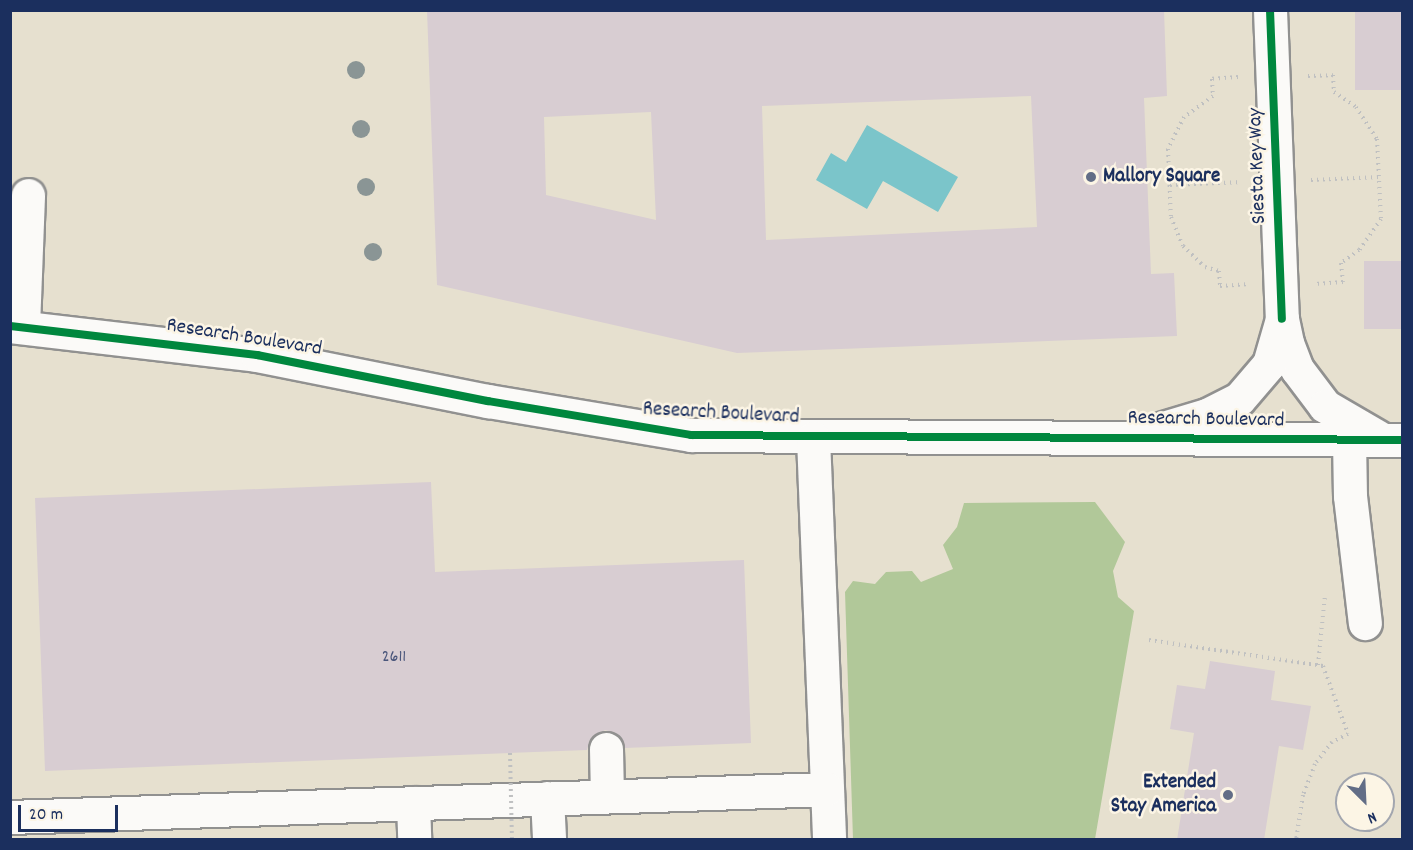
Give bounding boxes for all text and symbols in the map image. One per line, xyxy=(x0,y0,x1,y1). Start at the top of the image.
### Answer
street label: Siesta Key Way xyxy=(1243,107,1273,225)
place label: Mallory Square xyxy=(1103,164,1220,190)
marker: Mallory Square xyxy=(1084,170,1098,184)
street label: Research Boulevard xyxy=(165,313,323,363)
street label: Research Boulevard xyxy=(642,397,800,431)
street label: Research Boulevard xyxy=(1127,406,1285,434)
house number: 2611 xyxy=(382,647,406,669)
place label: Extended Stay America xyxy=(1111,770,1216,820)
north arrow xyxy=(1335,772,1395,832)
marker: Extended Stay America xyxy=(1221,788,1235,802)
scale bar xyxy=(21,793,122,831)
text: 20 m xyxy=(29,803,63,828)
text: N xyxy=(1363,805,1380,829)

